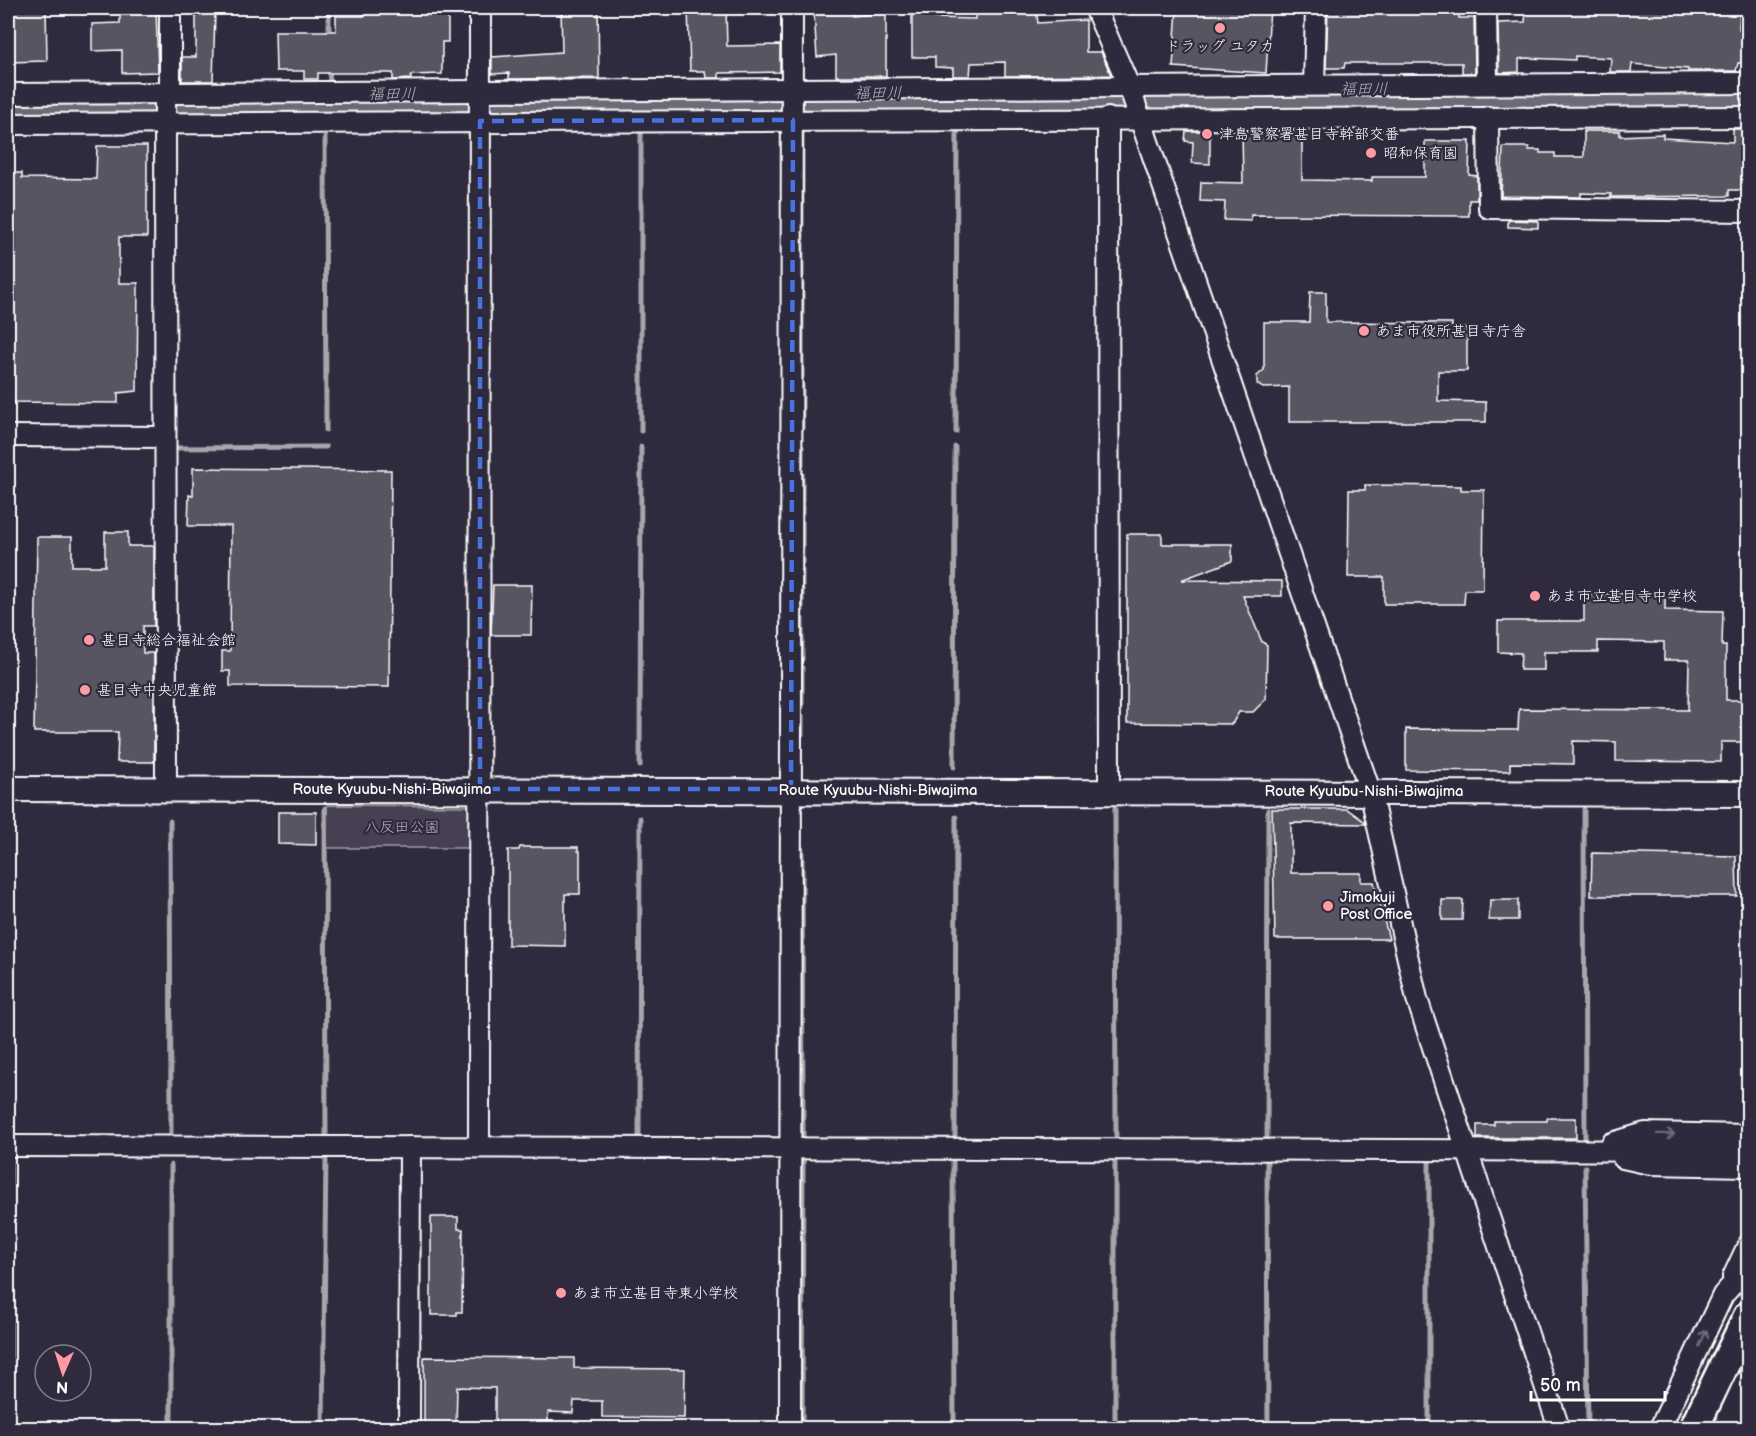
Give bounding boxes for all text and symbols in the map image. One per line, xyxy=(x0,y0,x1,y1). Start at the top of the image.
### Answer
marker: ドラッグ ユタカ xyxy=(1213,21,1227,35)
place label: ドラッグ ユタカ xyxy=(1165,37,1275,56)
water label: 福田川 xyxy=(1340,80,1388,99)
water label: 福田川 xyxy=(854,84,902,103)
water label: 福田川 xyxy=(368,85,416,104)
place label: 津島警察署甚目寺幹部交番 xyxy=(1219,125,1399,144)
marker: 津島警察署甚目寺幹部交番 xyxy=(1200,127,1214,141)
place label: 昭和保育園 xyxy=(1383,144,1458,163)
marker: 昭和保育園 xyxy=(1364,146,1378,160)
place label: あま市役所甚目寺庁舎 xyxy=(1376,322,1526,341)
marker: あま市役所甚目寺庁舎 xyxy=(1357,324,1371,338)
place label: あま市立甚目寺中学校 xyxy=(1547,587,1697,606)
marker: あま市立甚目寺中学校 xyxy=(1528,589,1542,603)
place label: 甚目寺総合福祉会館 xyxy=(101,631,236,650)
marker: 甚目寺総合福祉会館 xyxy=(82,633,96,647)
place label: 甚目寺中央児童館 xyxy=(97,681,217,700)
marker: 甚目寺中央児童館 xyxy=(78,683,92,697)
street label: Route Kyuubu-Nishi-Biwajima xyxy=(292,780,492,799)
street label: Route Kyuubu-Nishi-Biwajima xyxy=(778,781,978,800)
street label: Route Kyuubu-Nishi-Biwajima xyxy=(1264,782,1464,801)
park label: 八反田公園 xyxy=(364,818,440,837)
place label: Jimokuji Post Office xyxy=(1340,888,1413,924)
marker: Jimokuji Post Office xyxy=(1321,899,1335,913)
one-way arrow xyxy=(1656,1128,1676,1140)
place label: あま市立甚目寺東小学校 xyxy=(573,1284,738,1303)
marker: あま市立甚目寺東小学校 xyxy=(554,1286,568,1300)
one-way arrow xyxy=(1698,1329,1710,1347)
north arrow xyxy=(33,1343,93,1403)
scale bar xyxy=(1531,1364,1664,1402)
text: 50 m xyxy=(1540,1375,1581,1396)
text: N xyxy=(56,1377,69,1396)

